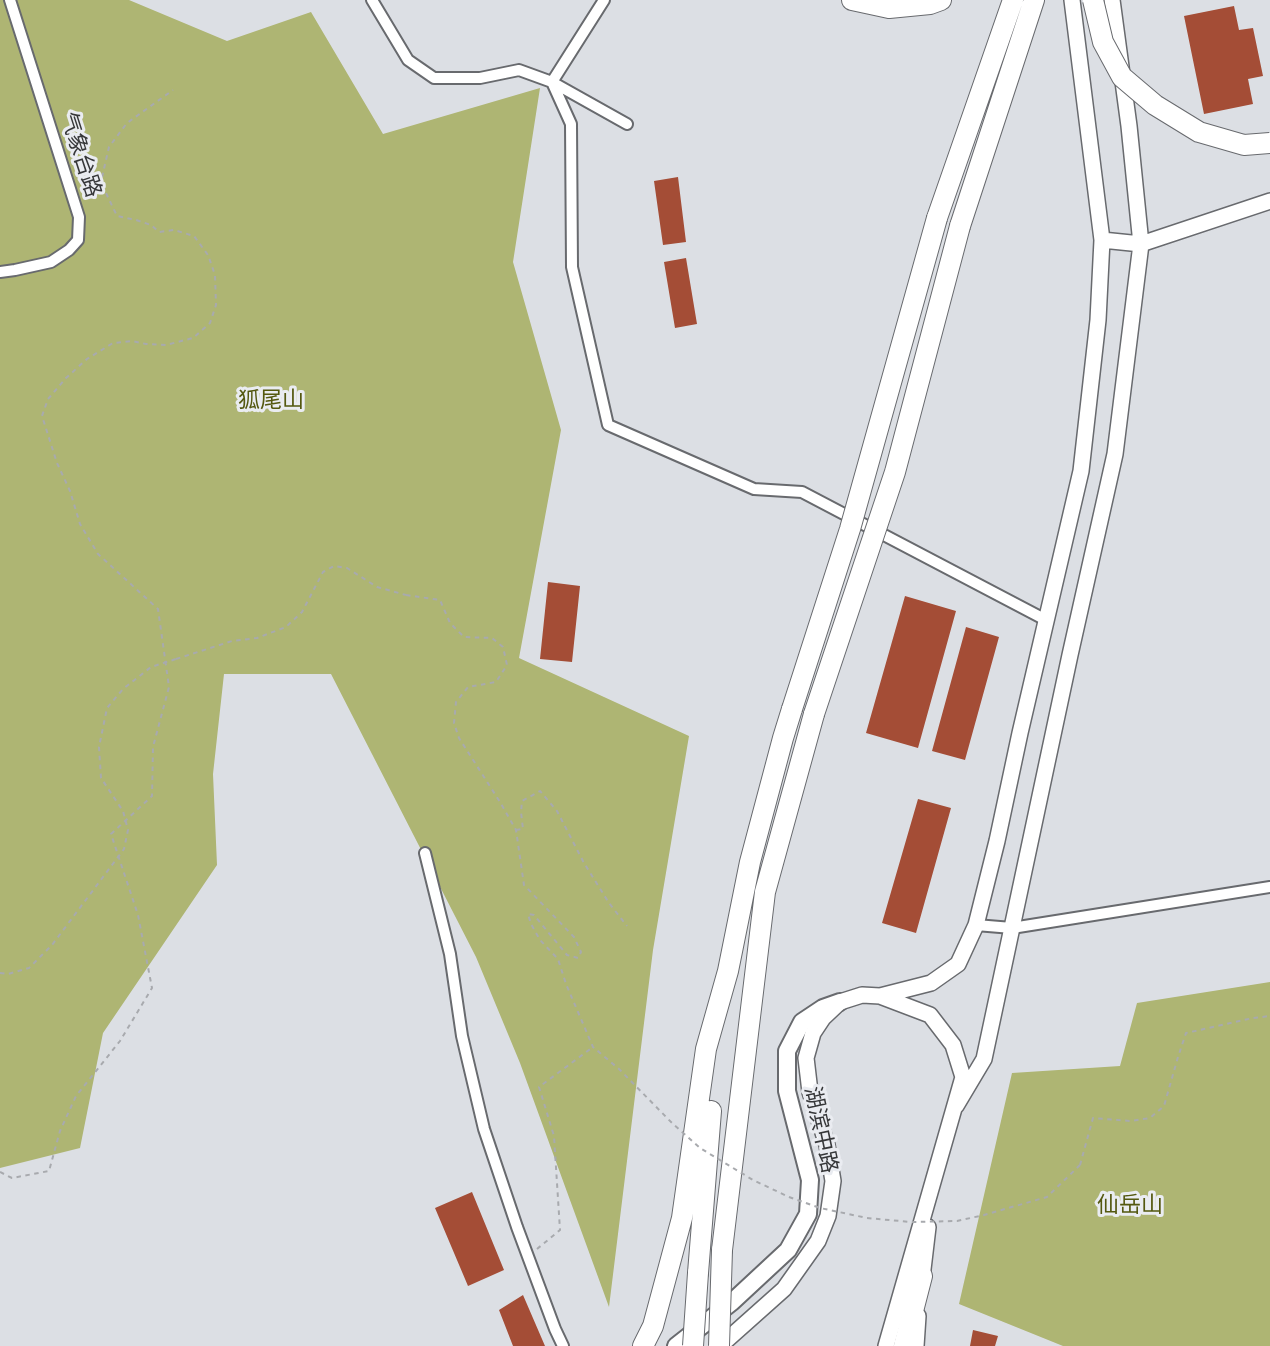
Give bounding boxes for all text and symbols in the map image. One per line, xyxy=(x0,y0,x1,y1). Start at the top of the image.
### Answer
street label: 气象台路 xyxy=(54,109,106,201)
park label: 狐尾山 xyxy=(238,388,304,414)
street label: 湖滨中路 xyxy=(798,1084,842,1176)
park label: 仙岳山 xyxy=(1097,1193,1163,1219)

